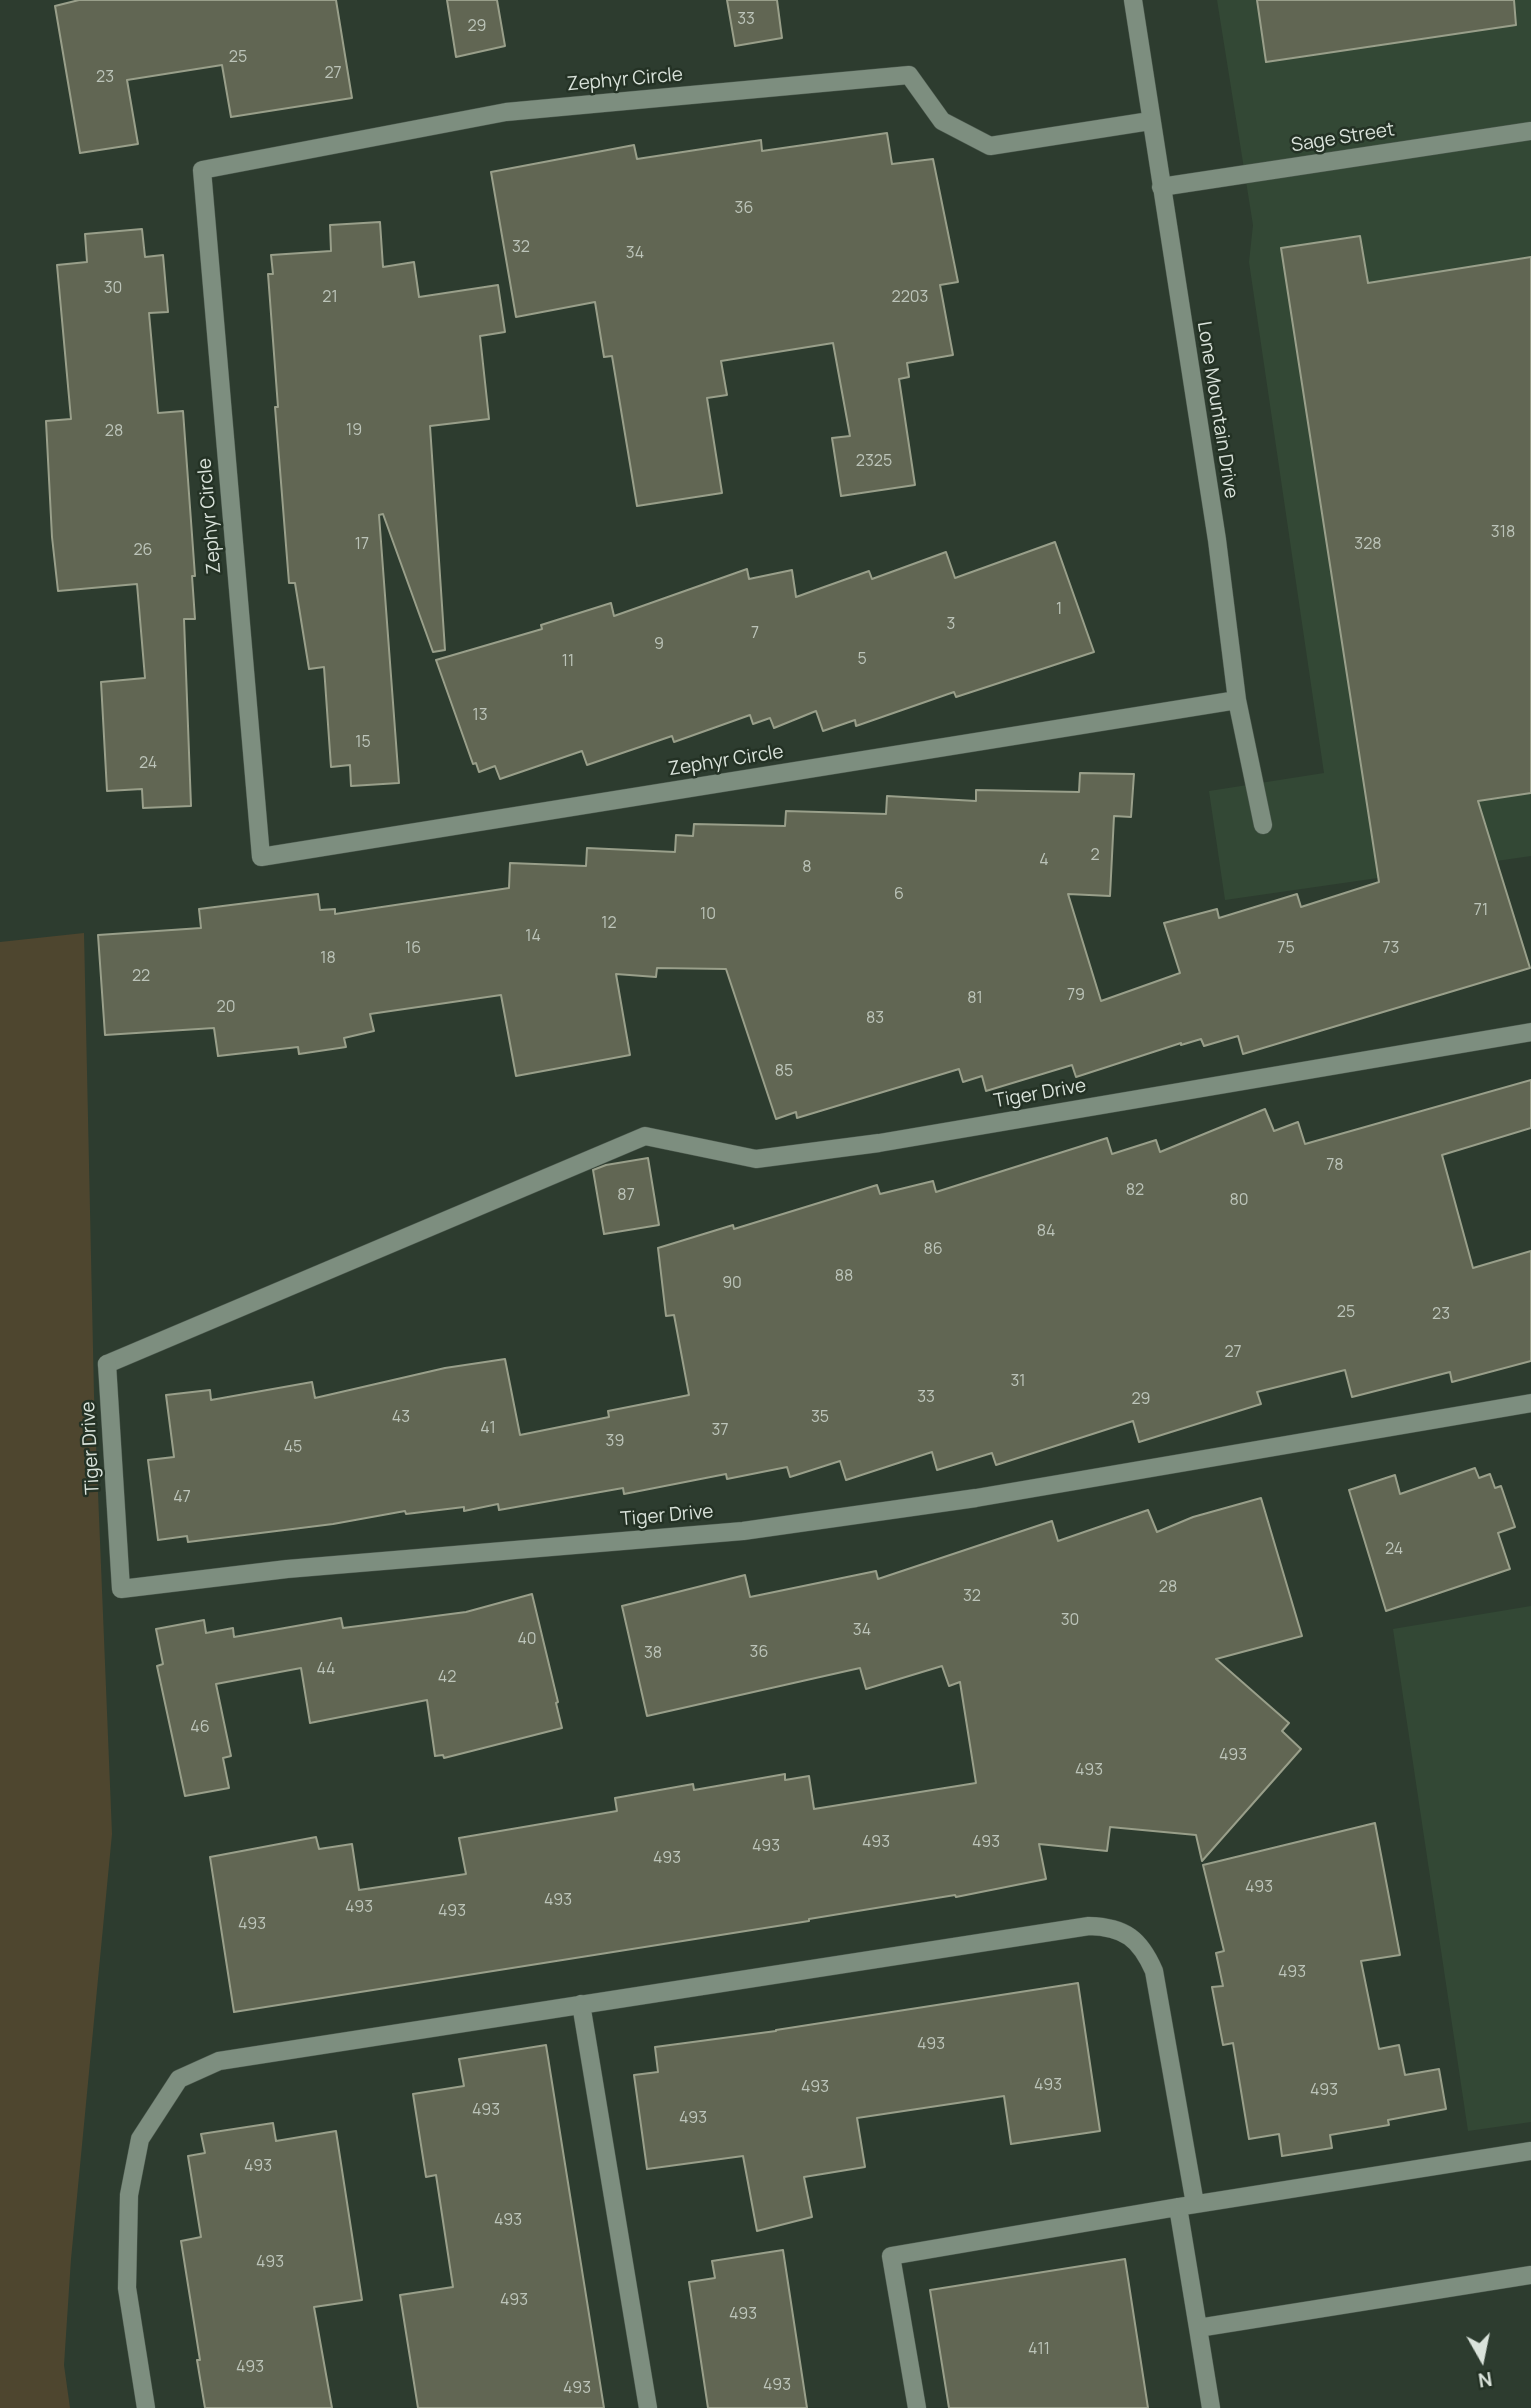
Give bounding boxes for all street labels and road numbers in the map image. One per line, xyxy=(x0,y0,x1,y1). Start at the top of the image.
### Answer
street label: Zephyr Circle xyxy=(566,64,684,96)
street label: Sage Street xyxy=(1290,119,1396,157)
street label: Lone Mountain Drive xyxy=(1192,320,1242,500)
street label: Zephyr Circle xyxy=(194,457,226,575)
street label: Zephyr Circle xyxy=(667,741,785,781)
street label: Tiger Drive xyxy=(992,1075,1088,1113)
street label: Tiger Drive xyxy=(77,1401,105,1495)
street label: Tiger Drive xyxy=(620,1501,714,1531)

